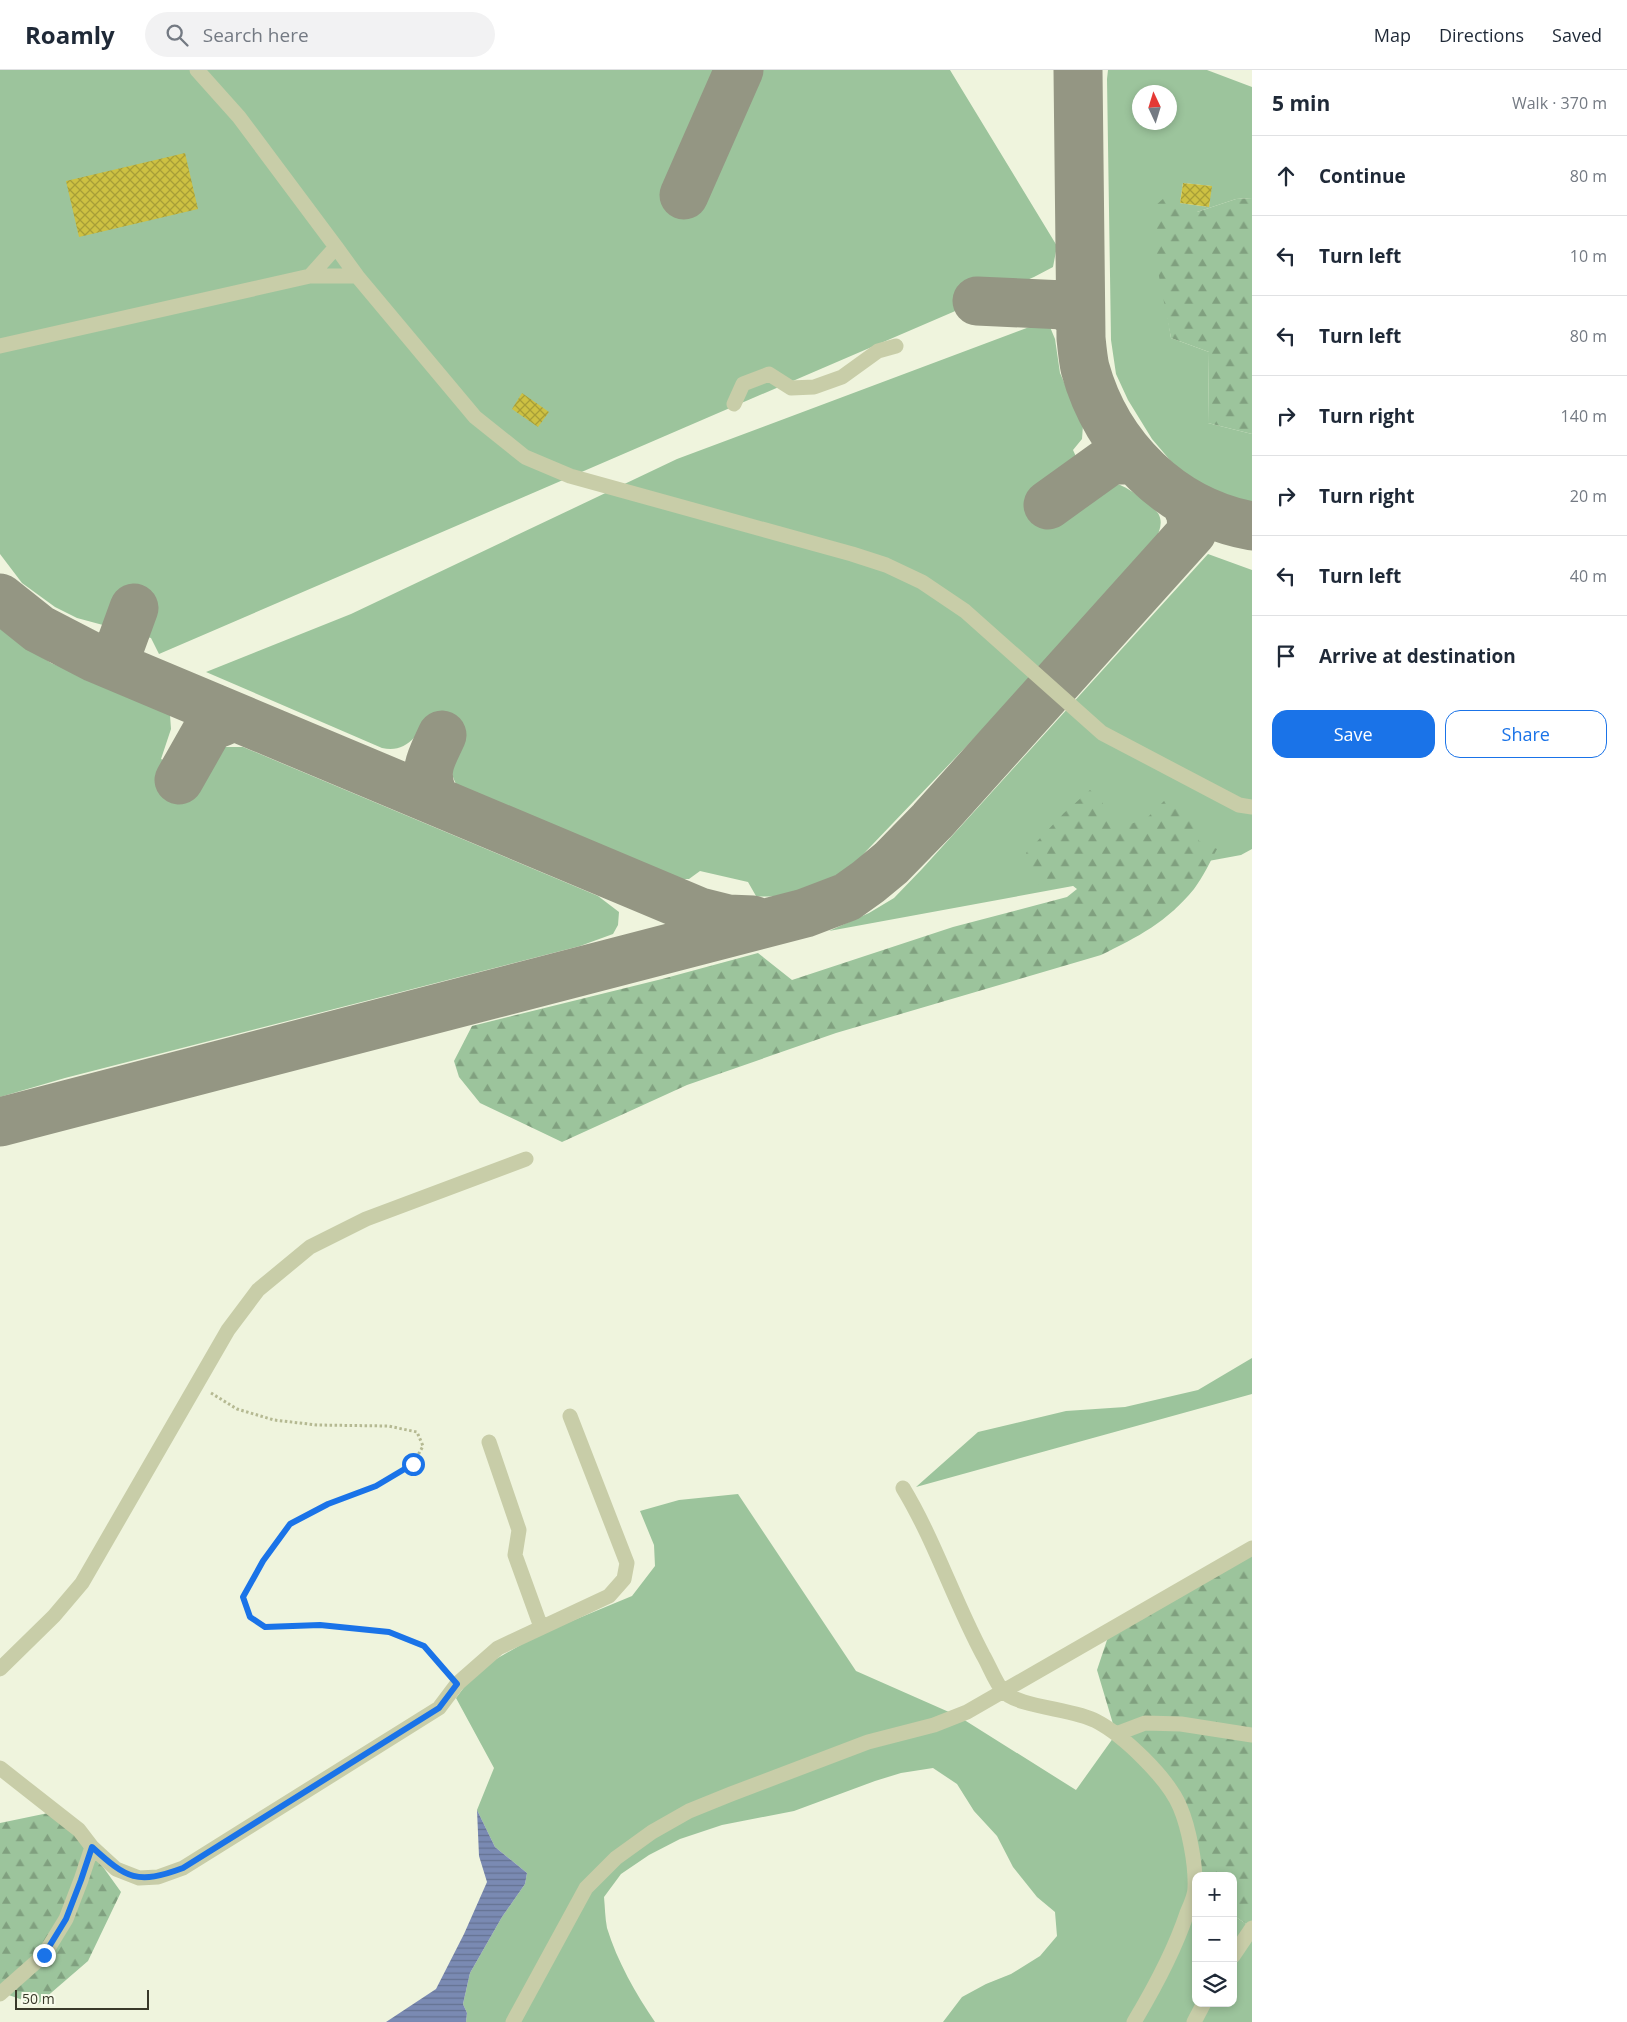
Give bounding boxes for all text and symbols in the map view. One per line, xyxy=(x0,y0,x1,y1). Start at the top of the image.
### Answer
search box xyxy=(145,12,495,57)
text: Roamly xyxy=(25,18,115,51)
icon: search xyxy=(163,21,191,49)
text: Search here xyxy=(203,22,309,48)
text: Map xyxy=(1374,23,1411,47)
text: Directions xyxy=(1439,23,1524,47)
text: Saved xyxy=(1552,23,1602,47)
north arrow xyxy=(1132,85,1177,130)
text: 5 min xyxy=(1272,89,1330,117)
text: Walk · 370 m xyxy=(1512,92,1607,114)
icon: ahead xyxy=(1272,162,1300,190)
text: Continue xyxy=(1319,163,1406,189)
text: 80 m xyxy=(1570,165,1607,187)
icon: left xyxy=(1272,242,1300,270)
text: Turn left xyxy=(1319,243,1401,269)
text: 10 m xyxy=(1570,245,1607,267)
icon: left xyxy=(1272,322,1300,350)
text: Turn left xyxy=(1319,323,1401,349)
text: 80 m xyxy=(1570,325,1607,347)
icon: right xyxy=(1272,402,1300,430)
text: Turn right xyxy=(1319,403,1414,429)
text: 140 m xyxy=(1561,405,1607,427)
icon: right xyxy=(1272,482,1300,510)
text: Turn right xyxy=(1319,483,1414,509)
text: 20 m xyxy=(1570,485,1607,507)
icon: left xyxy=(1272,562,1300,590)
text: Turn left xyxy=(1319,563,1401,589)
text: 40 m xyxy=(1570,565,1607,587)
icon: arrive xyxy=(1272,642,1300,670)
text: Arrive at destination xyxy=(1319,643,1516,669)
button: Save xyxy=(1272,710,1435,758)
button: Share xyxy=(1445,710,1607,758)
route start xyxy=(402,1453,425,1476)
map controls xyxy=(1192,1872,1237,2007)
button: + xyxy=(1192,1872,1237,1917)
button: − xyxy=(1192,1917,1237,1962)
route end xyxy=(33,1944,56,1967)
button: layers xyxy=(1192,1962,1237,2007)
scale bar xyxy=(15,1987,149,2010)
text: 50 m xyxy=(22,1989,55,2008)

